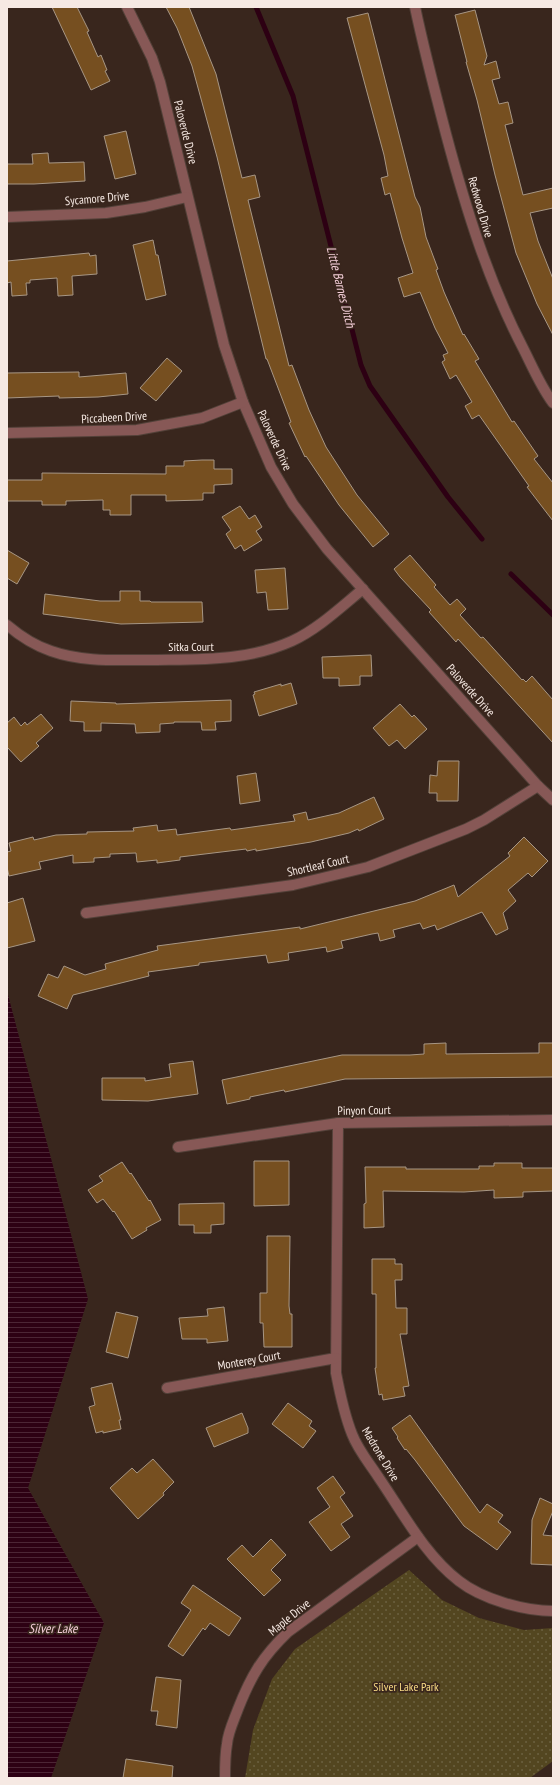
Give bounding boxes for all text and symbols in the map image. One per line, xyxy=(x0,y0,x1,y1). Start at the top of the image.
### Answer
street label: Paloverde Drive xyxy=(171,99,201,165)
street label: Redwood Drive xyxy=(465,175,497,239)
street label: Sycamore Drive xyxy=(64,188,130,208)
water label: Little Barnes Ditch xyxy=(323,245,360,331)
street label: Paloverde Drive xyxy=(254,407,296,473)
street label: Piccabeen Drive xyxy=(81,408,147,426)
street label: Sitka Court xyxy=(168,639,214,654)
street label: Paloverde Drive xyxy=(444,661,498,719)
street label: Shortleaf Court xyxy=(286,850,351,879)
street label: Pinyon Court xyxy=(337,1102,391,1118)
street label: Monterey Court xyxy=(216,1347,282,1373)
street label: Madrone Drive xyxy=(359,1424,403,1484)
street label: Maple Drive xyxy=(265,1595,313,1638)
water label: Silver Lake xyxy=(29,1620,79,1637)
park label: Silver Lake Park xyxy=(373,1679,439,1694)

